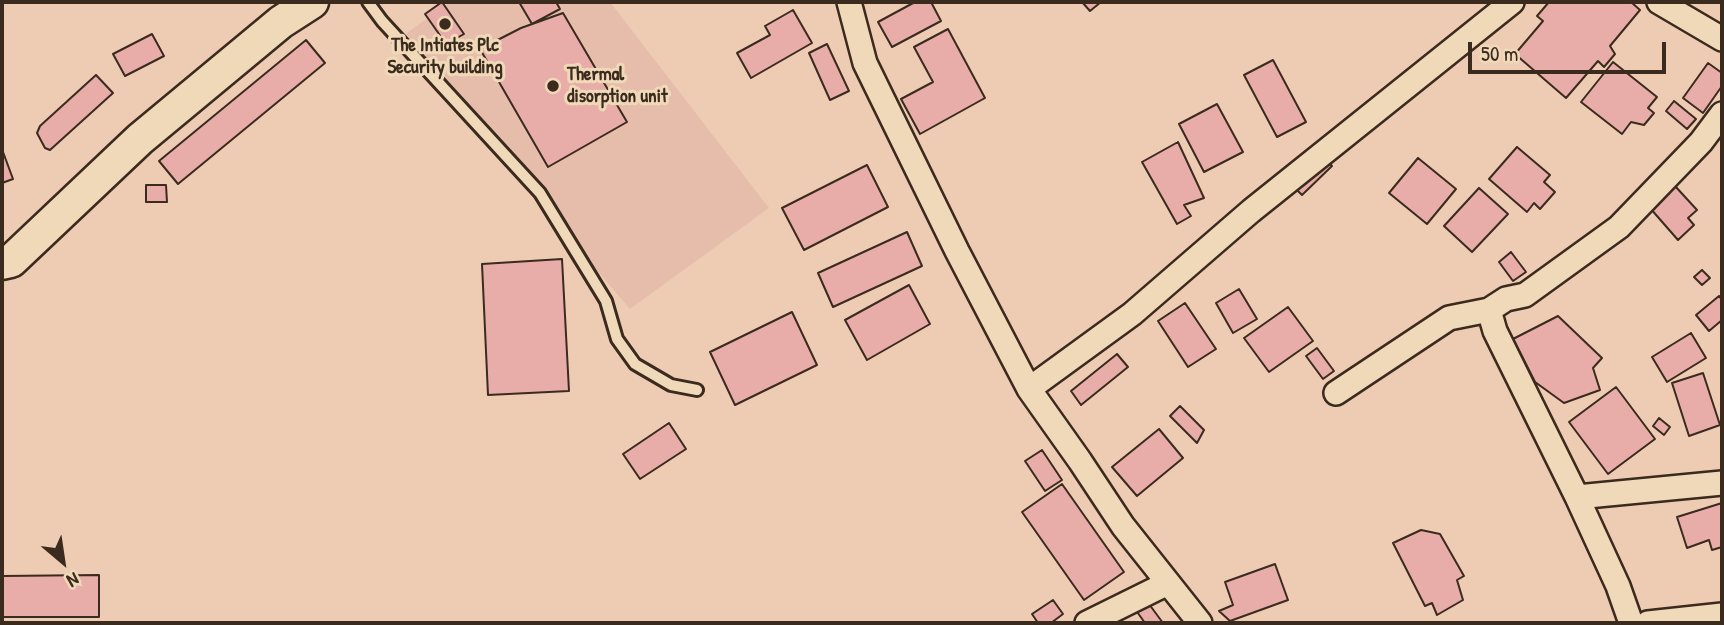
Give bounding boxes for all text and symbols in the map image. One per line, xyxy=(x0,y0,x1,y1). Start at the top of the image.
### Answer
marker: The Intiates Plc Security building xyxy=(437,16,453,32)
scale bar xyxy=(1472,28,1670,72)
place label: The Intiates Plc Security building xyxy=(387,35,503,79)
text: 50 m xyxy=(1481,39,1518,68)
place label: Thermal disorption unit xyxy=(567,64,667,108)
marker: Thermal disorption unit xyxy=(545,78,561,94)
north arrow xyxy=(28,527,98,597)
text: N xyxy=(62,567,84,594)

